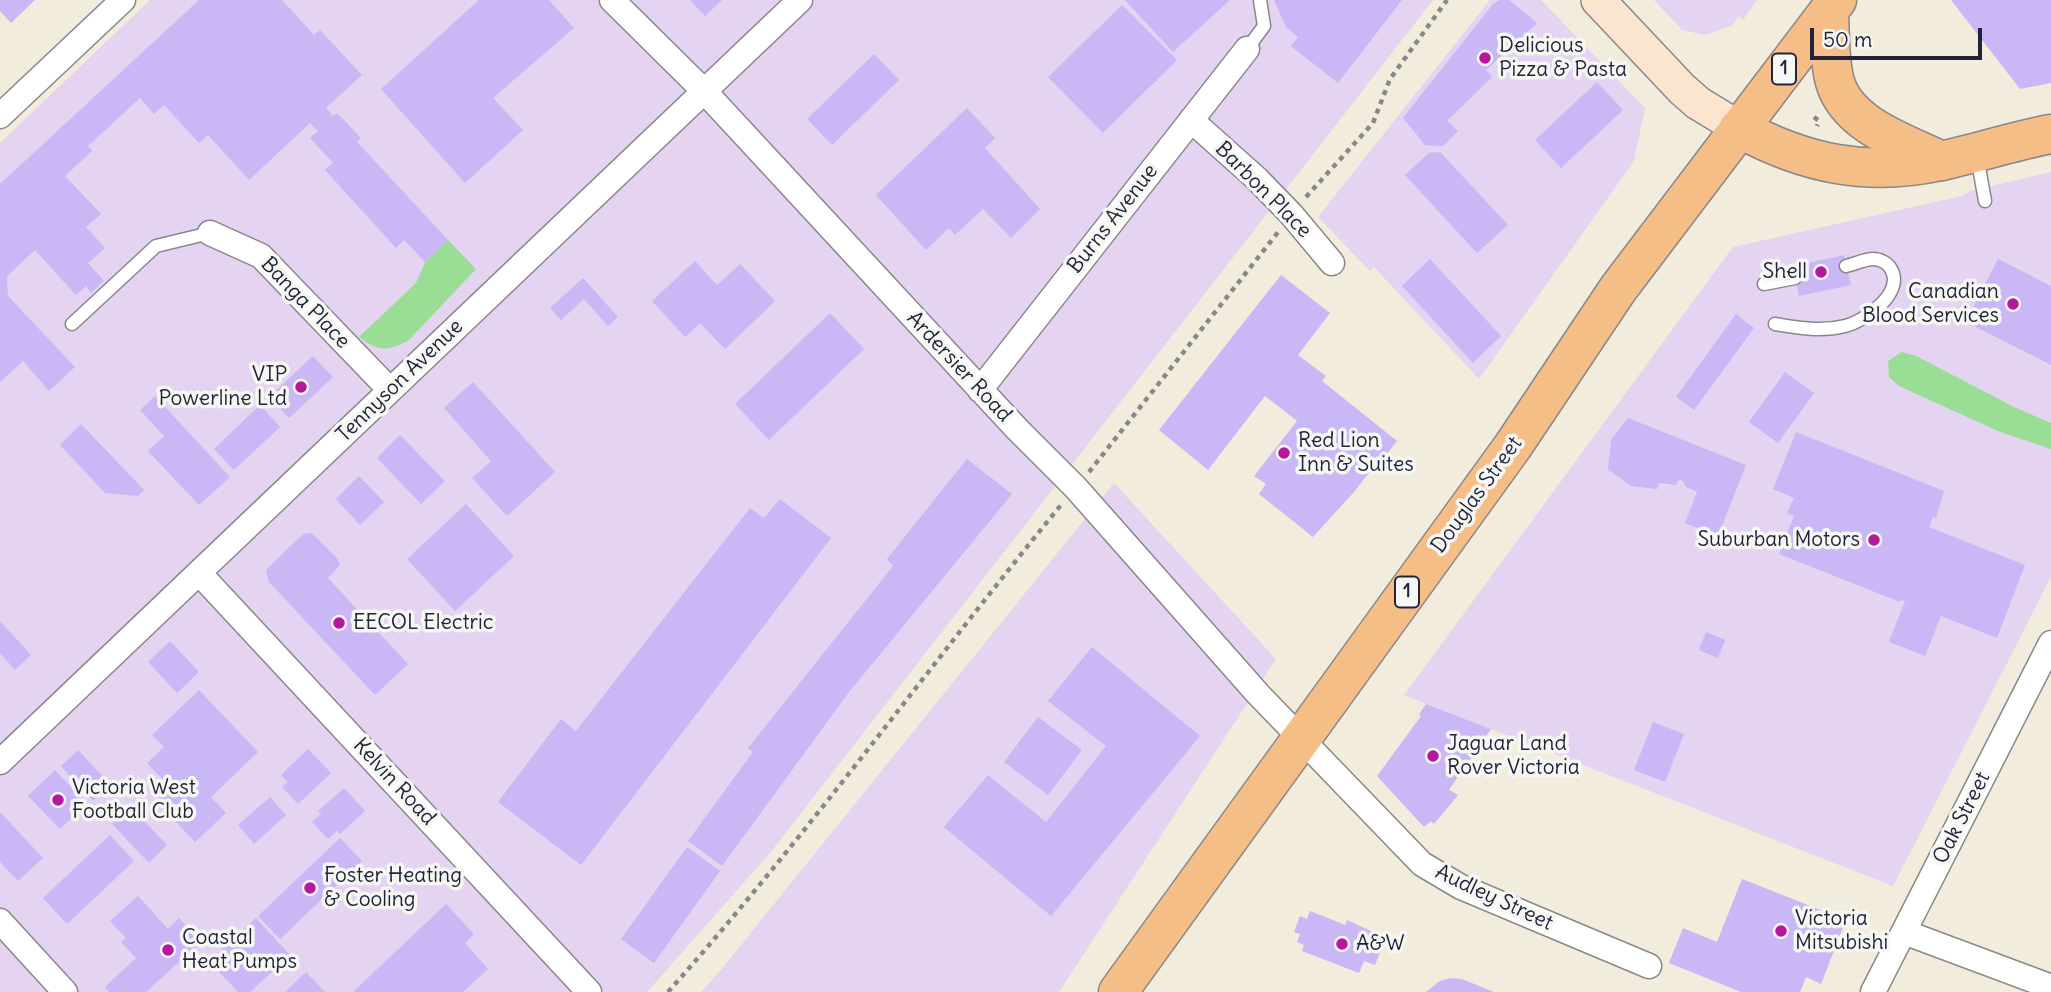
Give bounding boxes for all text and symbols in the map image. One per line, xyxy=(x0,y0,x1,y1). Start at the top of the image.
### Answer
scale bar xyxy=(1813,14,1984,58)
text: 50 m xyxy=(1823,26,1872,53)
place label: Delicious Pizza & Pasta xyxy=(1499,33,1627,83)
marker: Delicious Pizza & Pasta xyxy=(1477,50,1493,66)
road number: 1 xyxy=(1772,54,1796,85)
street label: Barbon Place xyxy=(1210,137,1316,243)
street label: Burns Avenue xyxy=(1063,159,1163,279)
street label: Banga Place xyxy=(255,252,355,354)
place label: Shell xyxy=(1762,259,1807,285)
marker: Shell xyxy=(1813,264,1829,280)
place label: Canadian Blood Services xyxy=(1862,279,1999,329)
marker: Canadian Blood Services xyxy=(2005,296,2021,312)
street label: Ardersier Road xyxy=(901,306,1017,428)
street label: Tennyson Avenue xyxy=(332,314,468,448)
place label: VIP Powerline Ltd xyxy=(158,362,287,412)
marker: VIP Powerline Ltd xyxy=(293,379,309,395)
place label: Red Lion Inn & Suites xyxy=(1298,428,1414,478)
street label: Douglas Street xyxy=(1426,432,1528,558)
marker: Red Lion Inn & Suites xyxy=(1276,445,1292,461)
place label: Suburban Motors xyxy=(1697,527,1860,553)
marker: Suburban Motors xyxy=(1866,532,1882,548)
road number: 1 xyxy=(1395,576,1419,608)
place label: EECOL Electric xyxy=(353,610,493,636)
marker: EECOL Electric xyxy=(331,615,347,631)
place label: Jaguar Land Rover Victoria xyxy=(1447,731,1580,781)
street label: Kelvin Road xyxy=(347,733,441,831)
marker: Jaguar Land Rover Victoria xyxy=(1425,748,1441,764)
street label: Oak Street xyxy=(1928,768,1996,868)
place label: Victoria West Football Club xyxy=(72,775,196,825)
marker: Victoria West Football Club xyxy=(50,792,66,808)
street label: Audley Street xyxy=(1431,860,1557,936)
place label: Foster Heating & Cooling xyxy=(324,863,462,913)
marker: Foster Heating & Cooling xyxy=(302,880,318,896)
place label: Victoria Mitsubishi xyxy=(1795,906,1888,956)
marker: Victoria Mitsubishi xyxy=(1773,923,1789,939)
place label: Coastal Heat Pumps xyxy=(182,925,297,975)
place label: A&W xyxy=(1356,931,1405,957)
marker: A&W xyxy=(1334,936,1350,952)
marker: Coastal Heat Pumps xyxy=(160,942,176,958)

